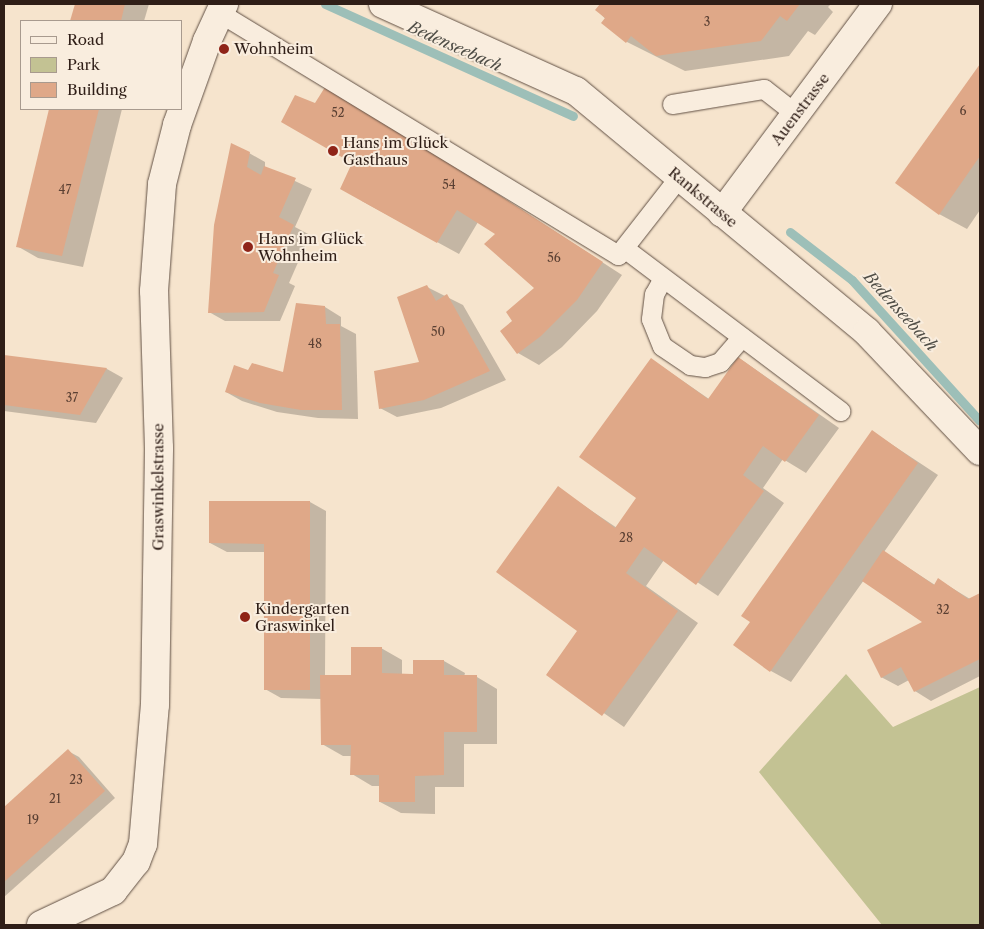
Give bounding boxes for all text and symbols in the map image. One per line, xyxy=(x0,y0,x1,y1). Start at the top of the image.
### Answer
house number: 3 xyxy=(704,15,710,29)
water label: Bedenseebach xyxy=(405,17,505,75)
legend xyxy=(20,20,182,110)
text: Road xyxy=(67,30,104,49)
place label: Wohnheim xyxy=(234,40,313,58)
marker: Wohnheim xyxy=(218,43,230,55)
text: Park xyxy=(67,55,100,74)
street label: Auenstrasse xyxy=(767,70,833,148)
text: Building xyxy=(67,80,127,99)
house number: 6 xyxy=(959,104,967,118)
house number: 52 xyxy=(331,106,345,120)
place label: Hans im Glück Gasthaus xyxy=(343,133,448,168)
marker: Hans im Glück Gasthaus xyxy=(327,145,339,157)
street label: Rankstrasse xyxy=(665,163,741,231)
house number: 54 xyxy=(442,178,456,192)
house number: 47 xyxy=(59,183,71,197)
place label: Hans im Glück Wohnheim xyxy=(258,229,363,264)
marker: Hans im Glück Wohnheim xyxy=(242,241,254,253)
house number: 56 xyxy=(547,251,561,265)
water label: Bedenseebach xyxy=(860,267,942,355)
house number: 50 xyxy=(431,325,445,339)
house number: 48 xyxy=(308,337,322,351)
house number: 37 xyxy=(66,391,78,405)
street label: Graswinkelstrasse xyxy=(149,423,167,551)
house number: 28 xyxy=(619,531,633,545)
place label: Kindergarten Graswinkel xyxy=(255,599,350,634)
house number: 32 xyxy=(936,603,950,617)
marker: Kindergarten Graswinkel xyxy=(239,611,251,623)
house number: 23 xyxy=(69,773,83,787)
house number: 21 xyxy=(49,792,61,806)
house number: 19 xyxy=(27,813,39,827)

